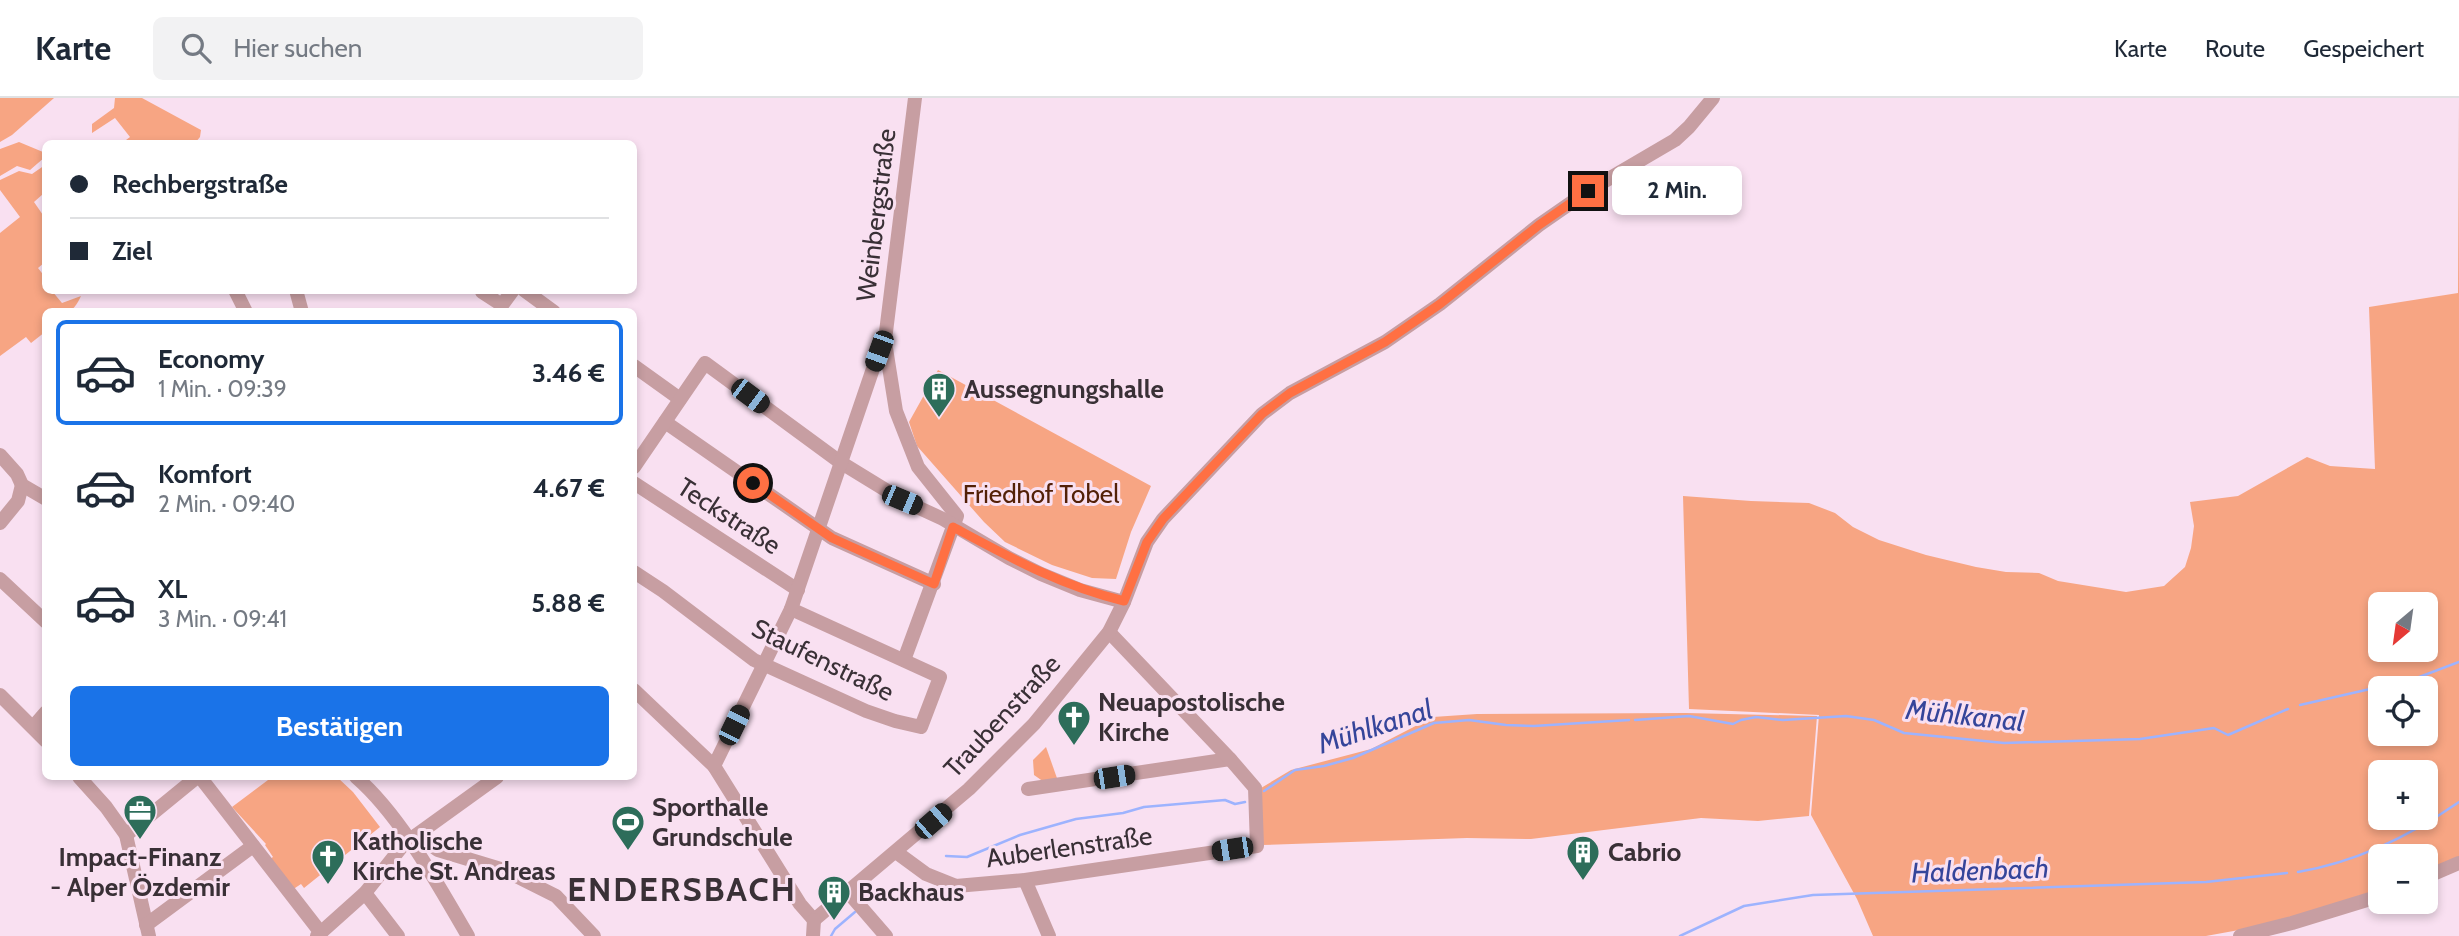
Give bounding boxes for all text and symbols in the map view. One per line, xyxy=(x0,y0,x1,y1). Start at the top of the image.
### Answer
search box xyxy=(153,17,643,80)
text: Karte xyxy=(35,28,111,68)
icon: search xyxy=(177,29,215,67)
text: Hier suchen xyxy=(233,32,362,64)
text: Karte xyxy=(2114,34,2167,63)
text: Route xyxy=(2205,34,2265,63)
text: Gespeichert xyxy=(2303,34,2424,63)
street label: Weinbergstraße xyxy=(850,127,902,303)
callout: 2 Min. xyxy=(1612,166,1742,216)
text: Rechbergstraße xyxy=(112,168,288,200)
route end xyxy=(1572,175,1604,207)
text: 2 Min. xyxy=(1647,176,1707,204)
text: Ziel xyxy=(112,235,153,267)
car xyxy=(862,328,897,374)
icon: car xyxy=(74,341,137,404)
text: Economy xyxy=(158,343,264,375)
text: 3.46 € xyxy=(532,357,605,389)
building icon: Aussegnungshalle xyxy=(920,370,958,419)
place label: Aussegnungshalle xyxy=(964,373,1164,405)
text: 1 Min. · 09:39 xyxy=(158,375,287,403)
car xyxy=(727,375,774,417)
icon: car xyxy=(74,456,137,519)
text: Komfort xyxy=(158,458,252,490)
route start xyxy=(737,467,769,499)
street label: Teckstraße xyxy=(671,471,787,561)
text: 4.67 € xyxy=(533,472,605,504)
park label: Friedhof Tobel xyxy=(963,478,1119,510)
car xyxy=(879,482,926,518)
text: 2 Min. · 09:40 xyxy=(158,490,295,518)
icon: car xyxy=(74,571,137,634)
text: XL xyxy=(158,573,187,605)
text: 5.88 € xyxy=(531,587,605,619)
north arrow xyxy=(2368,592,2438,662)
map controls xyxy=(2368,592,2438,914)
text: 3 Min. · 09:41 xyxy=(158,605,287,633)
street label: Staufenstraße xyxy=(747,612,899,708)
street label: Traubenstraße xyxy=(937,648,1067,784)
button: locate xyxy=(2368,676,2438,746)
button: Bestätigen xyxy=(70,686,609,766)
place label: Neuapostolische Kirche xyxy=(1098,686,1285,748)
water label: Mühlkanal xyxy=(1312,691,1437,761)
water label: Mühlkanal xyxy=(1903,692,2026,738)
church icon: Neuapostolische Kirche xyxy=(1055,698,1093,747)
car xyxy=(716,702,753,748)
button: + xyxy=(2368,760,2438,830)
car xyxy=(1092,763,1137,791)
place label: Sporthalle Grundschule xyxy=(652,791,793,853)
office icon: Impact-Finanz - Alper Özdemir xyxy=(121,792,159,841)
car xyxy=(911,799,956,843)
sports icon: Sporthalle Grundschule xyxy=(609,803,647,852)
street label: Auberlenstraße xyxy=(984,820,1154,874)
place label: Katholische Kirche St. Andreas xyxy=(352,825,555,887)
building icon: Cabrio xyxy=(1564,833,1602,882)
car xyxy=(1210,835,1255,863)
place label: Cabrio xyxy=(1608,836,1681,868)
church icon: Katholische Kirche St. Andreas xyxy=(309,837,347,886)
place label: Impact-Finanz - Alper Özdemir xyxy=(50,841,230,903)
button: − xyxy=(2368,844,2438,914)
water label: Haldenbach xyxy=(1911,851,2049,889)
district label: ENDERSBACH xyxy=(567,869,797,909)
building icon: Backhaus xyxy=(815,873,853,922)
place label: Backhaus xyxy=(858,876,964,908)

